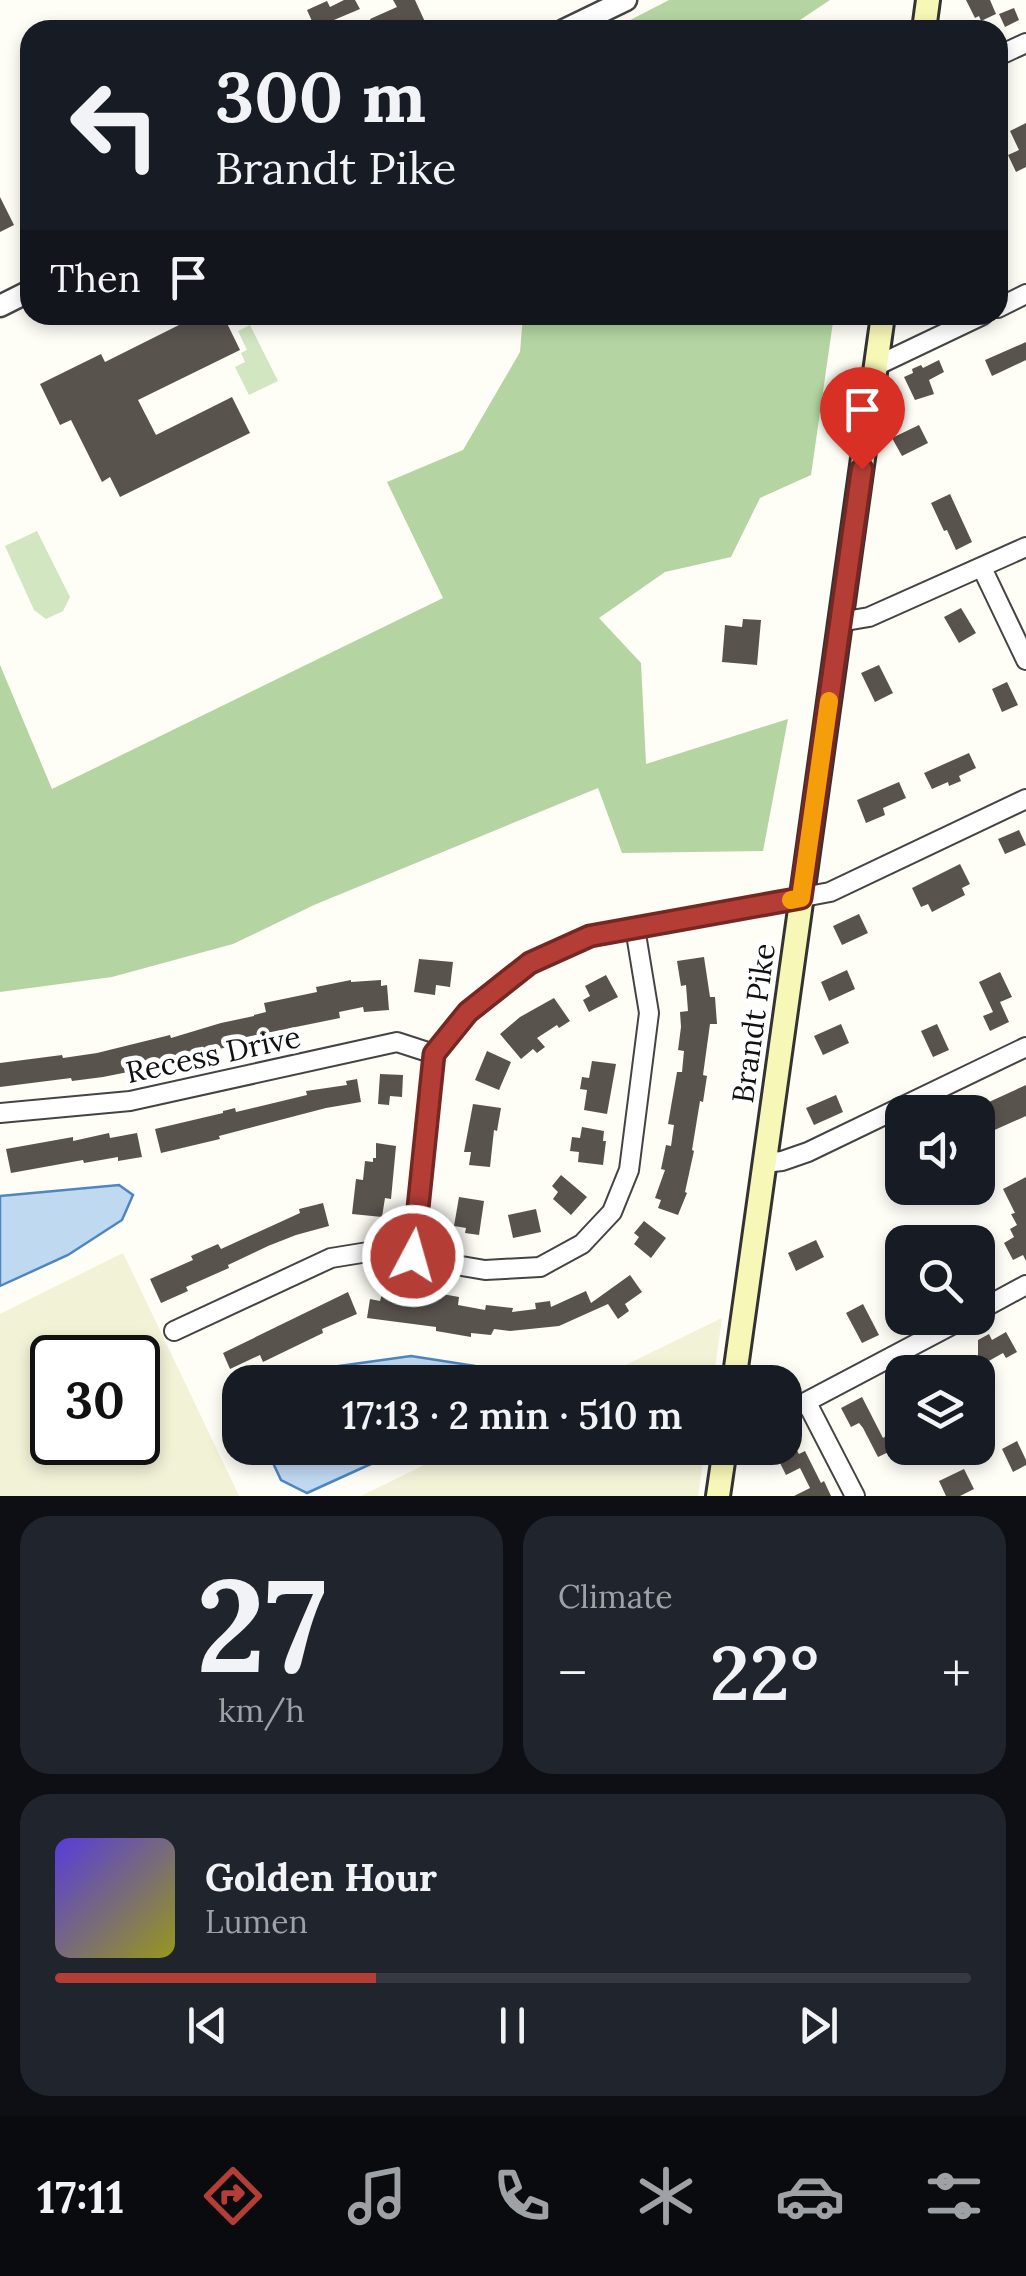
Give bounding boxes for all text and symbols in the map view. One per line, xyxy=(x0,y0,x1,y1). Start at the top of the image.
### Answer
text: 300 m xyxy=(215,52,426,141)
icon: left xyxy=(50,60,180,190)
text: Brandt Pike xyxy=(215,139,456,196)
icon: arrive xyxy=(161,250,216,305)
text: Then xyxy=(50,254,141,302)
pin xyxy=(820,367,905,470)
icon: arrive xyxy=(835,382,890,437)
street label: Brandt Pike xyxy=(723,941,783,1105)
street label: Recess Drive xyxy=(122,1017,304,1091)
map controls xyxy=(885,1095,995,1465)
button: sound xyxy=(885,1095,995,1205)
position arrow xyxy=(361,1204,465,1308)
button: search xyxy=(885,1225,995,1335)
speed limit sign: 30 xyxy=(30,1335,160,1465)
button: layers xyxy=(885,1355,995,1465)
text: 17:13 · 2 min · 510 m xyxy=(342,1391,682,1439)
text: 27 xyxy=(196,1541,327,1708)
text: Climate xyxy=(558,1576,673,1617)
text: 22° xyxy=(710,1625,819,1721)
text: − xyxy=(558,1638,587,1708)
text: + xyxy=(942,1638,971,1708)
text: km/h xyxy=(218,1690,305,1731)
text: Golden Hour xyxy=(205,1853,437,1901)
text: Lumen xyxy=(205,1901,308,1942)
icon: previous xyxy=(180,1998,235,2053)
icon: pause xyxy=(485,1998,540,2053)
icon: next xyxy=(791,1998,846,2053)
icon: directions xyxy=(198,2161,268,2231)
icon: music xyxy=(342,2161,412,2231)
icon: phone xyxy=(487,2161,557,2231)
icon: climate xyxy=(631,2161,701,2231)
icon: car xyxy=(775,2161,845,2231)
icon: filters xyxy=(919,2161,989,2231)
text: 17:11 xyxy=(37,2168,124,2225)

